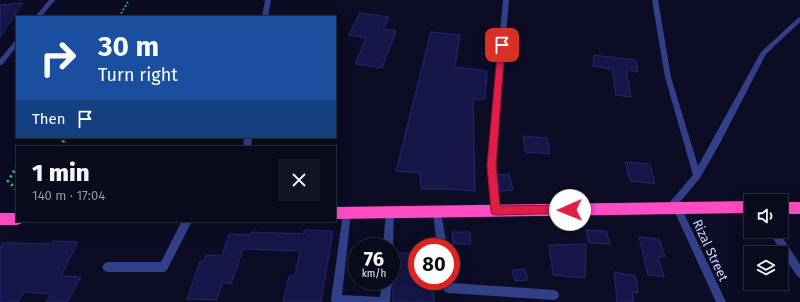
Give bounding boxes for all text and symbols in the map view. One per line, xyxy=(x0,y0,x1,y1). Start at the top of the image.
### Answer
pin xyxy=(485,28,519,62)
text: 30 m xyxy=(98,30,159,63)
icon: right xyxy=(32,32,84,84)
icon: arrive xyxy=(491,34,513,56)
text: Turn right xyxy=(98,64,178,86)
icon: arrive xyxy=(74,108,96,130)
text: Then xyxy=(32,110,66,128)
text: 1 min xyxy=(32,159,90,187)
button: close xyxy=(278,159,320,201)
text: 140 m · 17:04 xyxy=(32,188,105,203)
position arrow xyxy=(549,189,591,231)
map controls xyxy=(744,194,788,290)
button: sound xyxy=(744,194,788,238)
street label: Rizal Street xyxy=(690,217,732,284)
speed limit sign: 80 xyxy=(408,238,460,290)
button: layers xyxy=(744,246,788,290)
text: 76 xyxy=(364,247,384,271)
text: km/h xyxy=(362,268,386,280)

